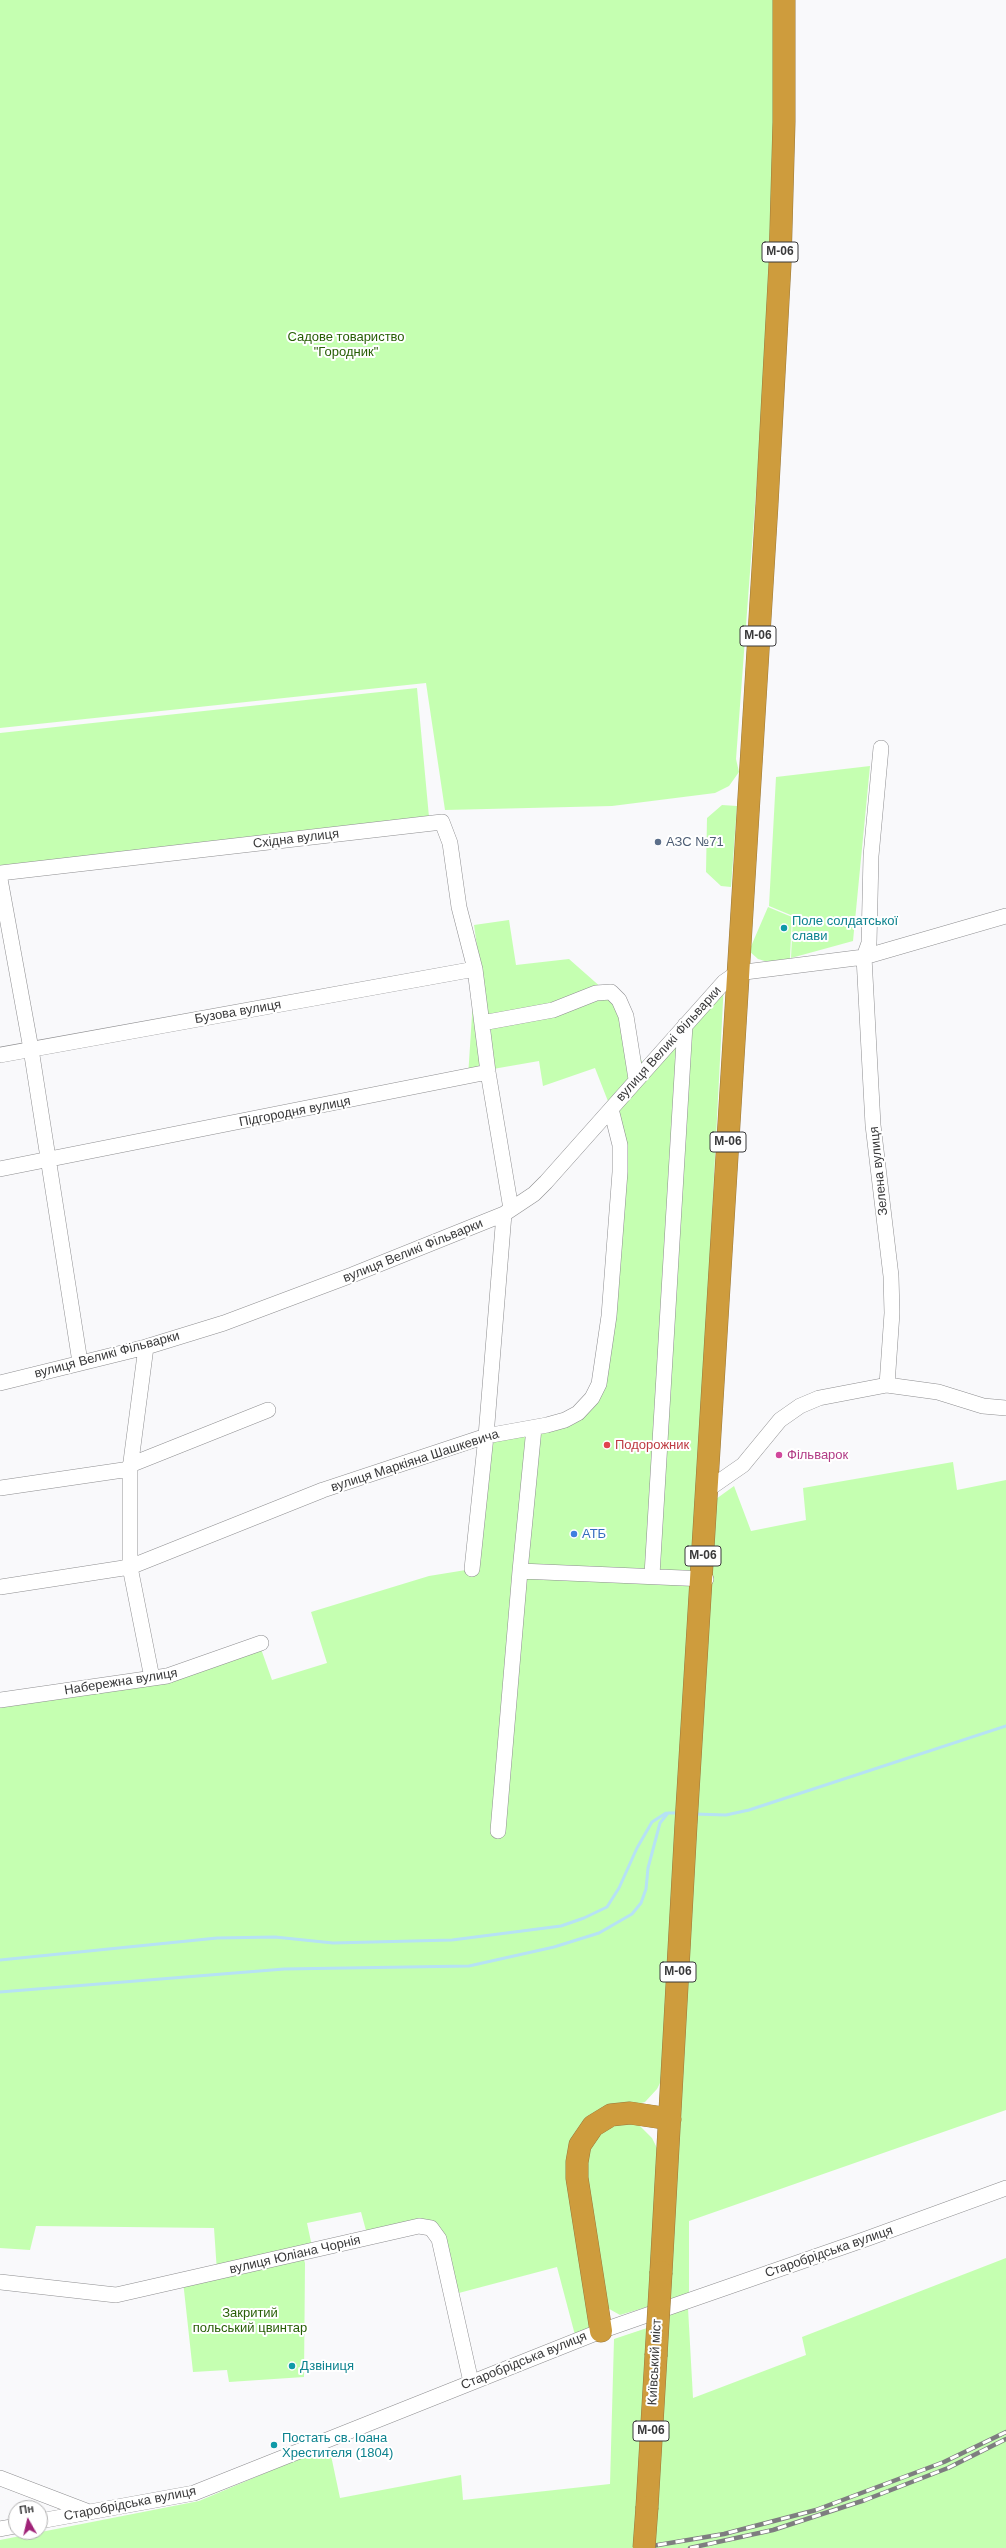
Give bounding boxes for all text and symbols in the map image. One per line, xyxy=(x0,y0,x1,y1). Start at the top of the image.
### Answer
road number: М-06 xyxy=(762,242,798,262)
park label: Садове товариство "Городник" xyxy=(287,329,405,360)
road number: М-06 xyxy=(740,626,776,646)
street label: Східна вулиця xyxy=(252,826,340,852)
place label: АЗС №71 xyxy=(666,834,724,850)
marker: АЗС №71 xyxy=(653,837,663,847)
place label: Поле солдатської слави xyxy=(792,913,898,944)
marker: Поле солдатської слави xyxy=(779,923,789,933)
street label: вулиця Великі Фільварки xyxy=(613,983,725,1105)
street label: Бузова вулиця xyxy=(194,997,282,1027)
street label: Підгородня вулиця xyxy=(238,1094,352,1130)
street label: Зелена вулиця xyxy=(867,1126,891,1216)
road number: М-06 xyxy=(710,1132,746,1152)
street label: вулиця Великі Фільварки xyxy=(341,1216,485,1286)
street label: вулиця Великі Фільварки xyxy=(33,1328,181,1382)
street label: вулиця Маркіяна Шашкевича xyxy=(329,1426,501,1496)
place label: Подорожник xyxy=(615,1437,689,1453)
marker: Подорожник xyxy=(602,1440,612,1450)
place label: Фільварок xyxy=(787,1447,848,1463)
marker: Фільварок xyxy=(774,1450,784,1460)
place label: АТБ xyxy=(582,1526,606,1542)
marker: АТБ xyxy=(569,1529,579,1539)
road number: М-06 xyxy=(685,1546,721,1566)
street label: Набережна вулиця xyxy=(63,1665,179,1699)
road number: М-06 xyxy=(660,1962,696,1982)
street label: Старобрідська вулиця xyxy=(763,2223,895,2281)
street label: вулиця Юліана Чорнія xyxy=(228,2232,362,2278)
park label: Закритий польський цвинтар xyxy=(193,2305,307,2336)
street label: Київський міст xyxy=(645,2318,665,2406)
street label: Старобрідська вулиця xyxy=(459,2329,589,2393)
place label: Дзвіниця xyxy=(300,2358,354,2374)
marker: Дзвіниця xyxy=(287,2361,297,2371)
road number: М-06 xyxy=(633,2421,669,2441)
place label: Постать св. Іоана Хрестителя (1804) xyxy=(282,2430,393,2461)
marker: Постать св. Іоана Хрестителя (1804) xyxy=(269,2440,279,2450)
street label: Старобрідська вулиця xyxy=(63,2484,197,2524)
north arrow xyxy=(8,2500,48,2540)
text: Пн xyxy=(18,2502,35,2516)

